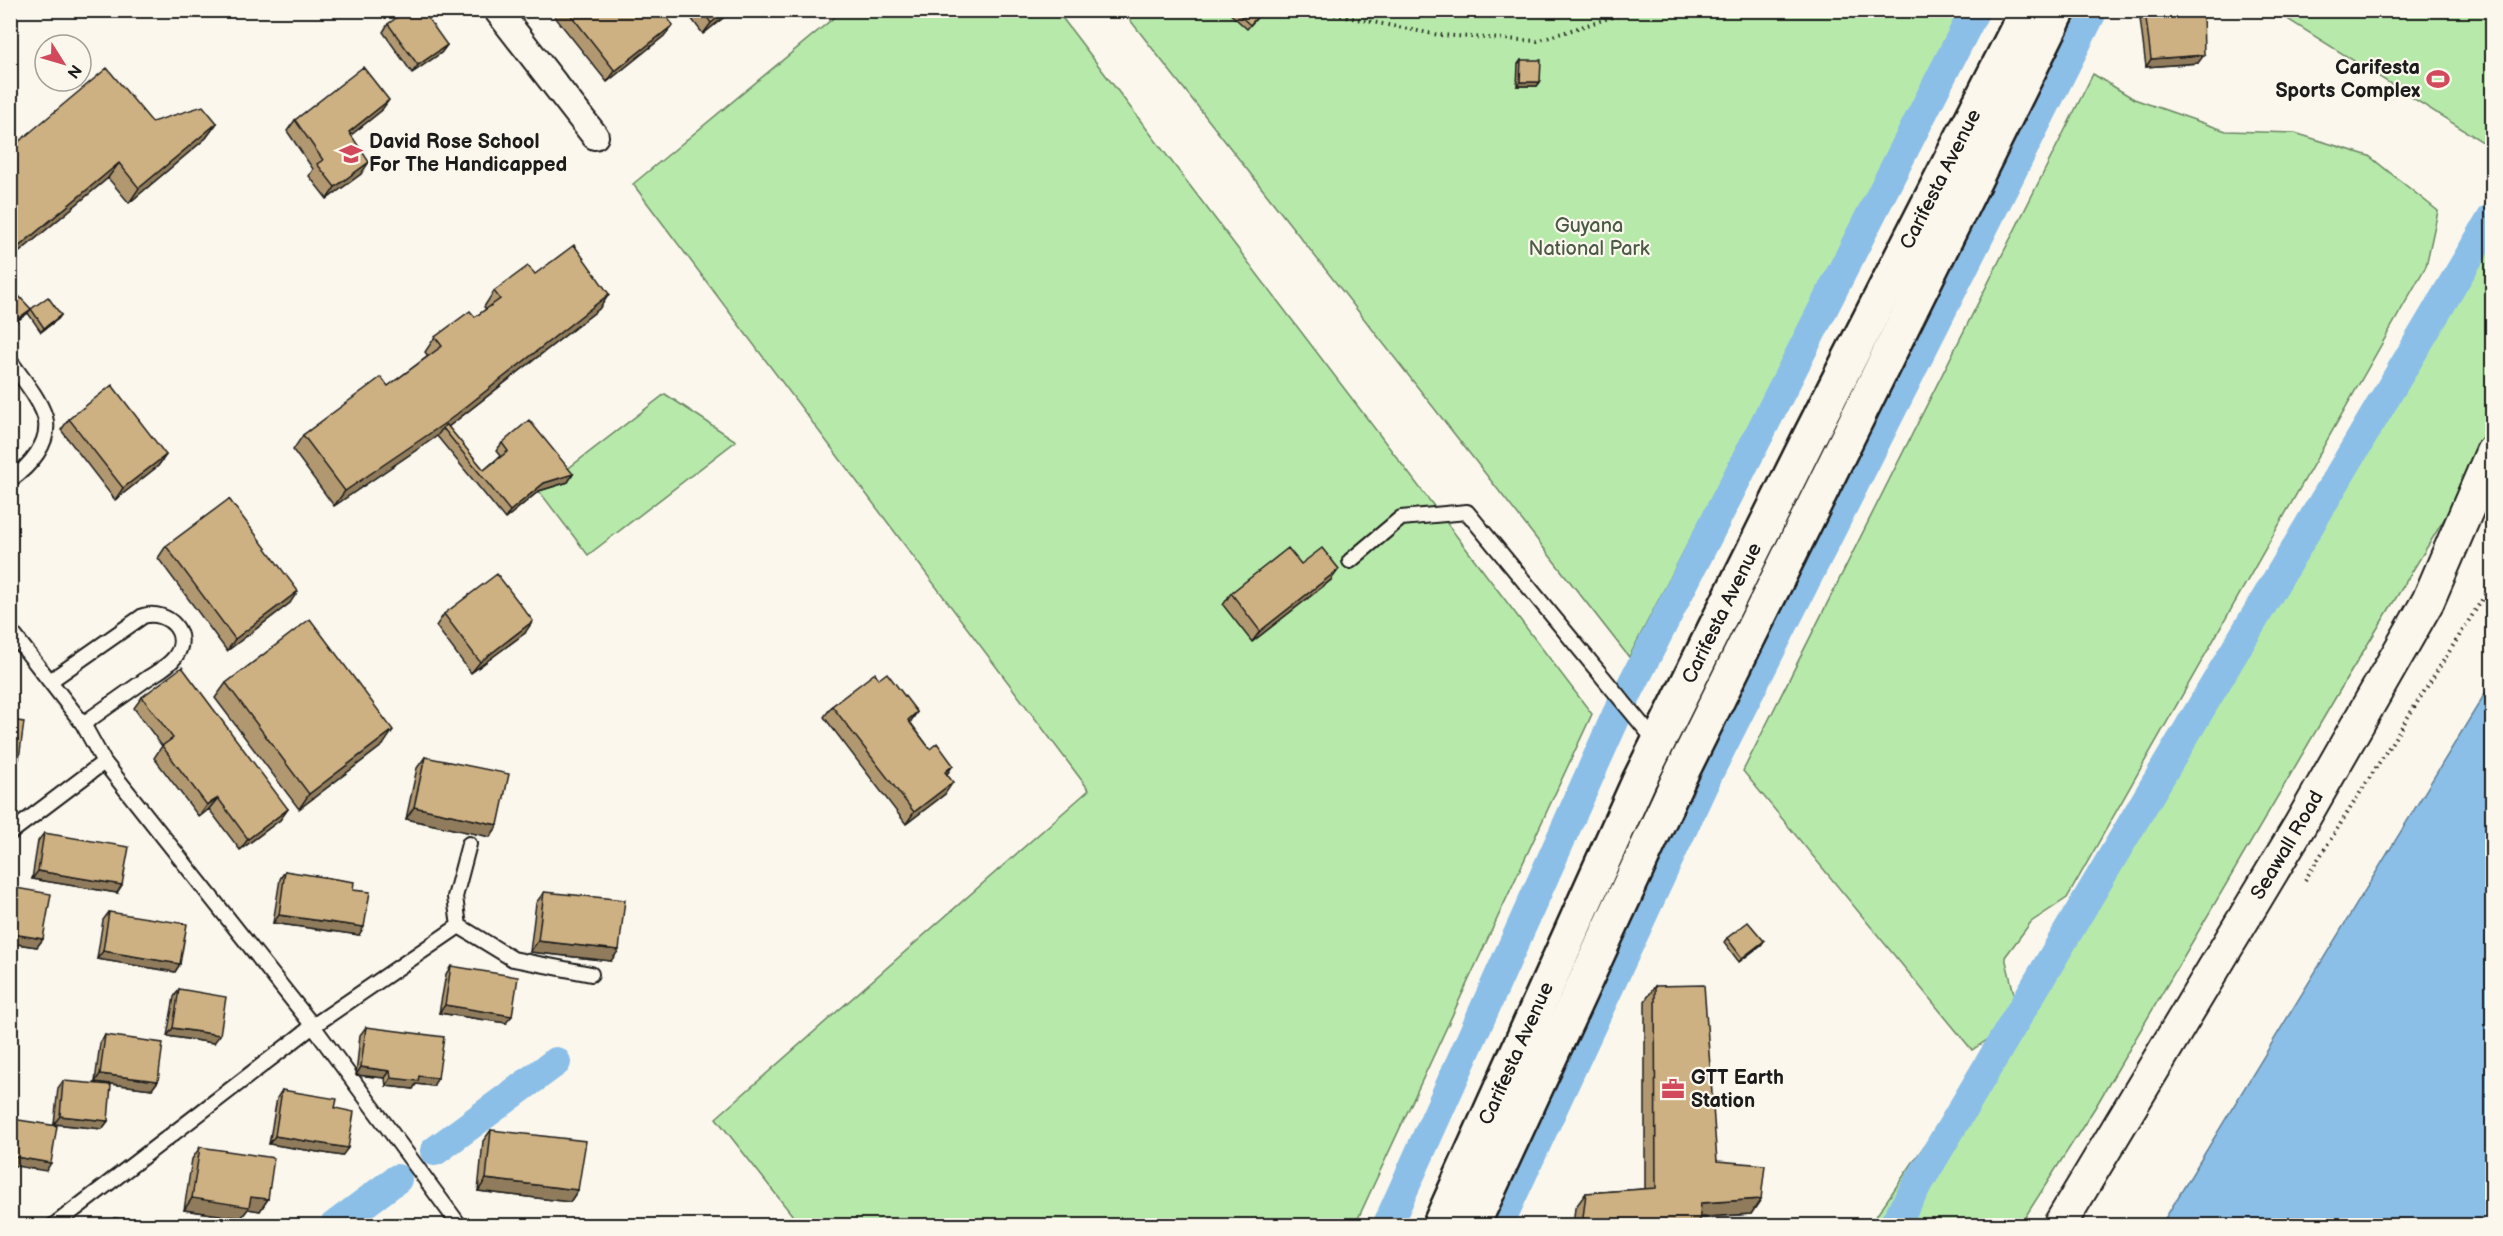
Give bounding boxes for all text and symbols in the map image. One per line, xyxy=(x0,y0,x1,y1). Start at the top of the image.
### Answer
north arrow xyxy=(33,33,93,93)
place label: Carifesta Sports Complex xyxy=(2275,56,2420,103)
text: N xyxy=(63,61,85,82)
sports icon: Carifesta Sports Complex xyxy=(2425,66,2451,92)
street label: Carifesta Avenue xyxy=(1895,105,1986,253)
place label: David Rose School For The Handicapped xyxy=(369,130,567,177)
school or university icon: David Rose School For The Handicapped xyxy=(338,141,364,167)
park label: Guyana National Park xyxy=(1528,214,1650,261)
street label: Carifesta Avenue xyxy=(1677,539,1767,688)
street label: Seawall Road xyxy=(2246,786,2329,904)
street label: Carifesta Avenue xyxy=(1474,978,1559,1129)
place label: GTT Earth Station xyxy=(1691,1066,1784,1113)
office icon: GTT Earth Station xyxy=(1660,1076,1686,1102)

